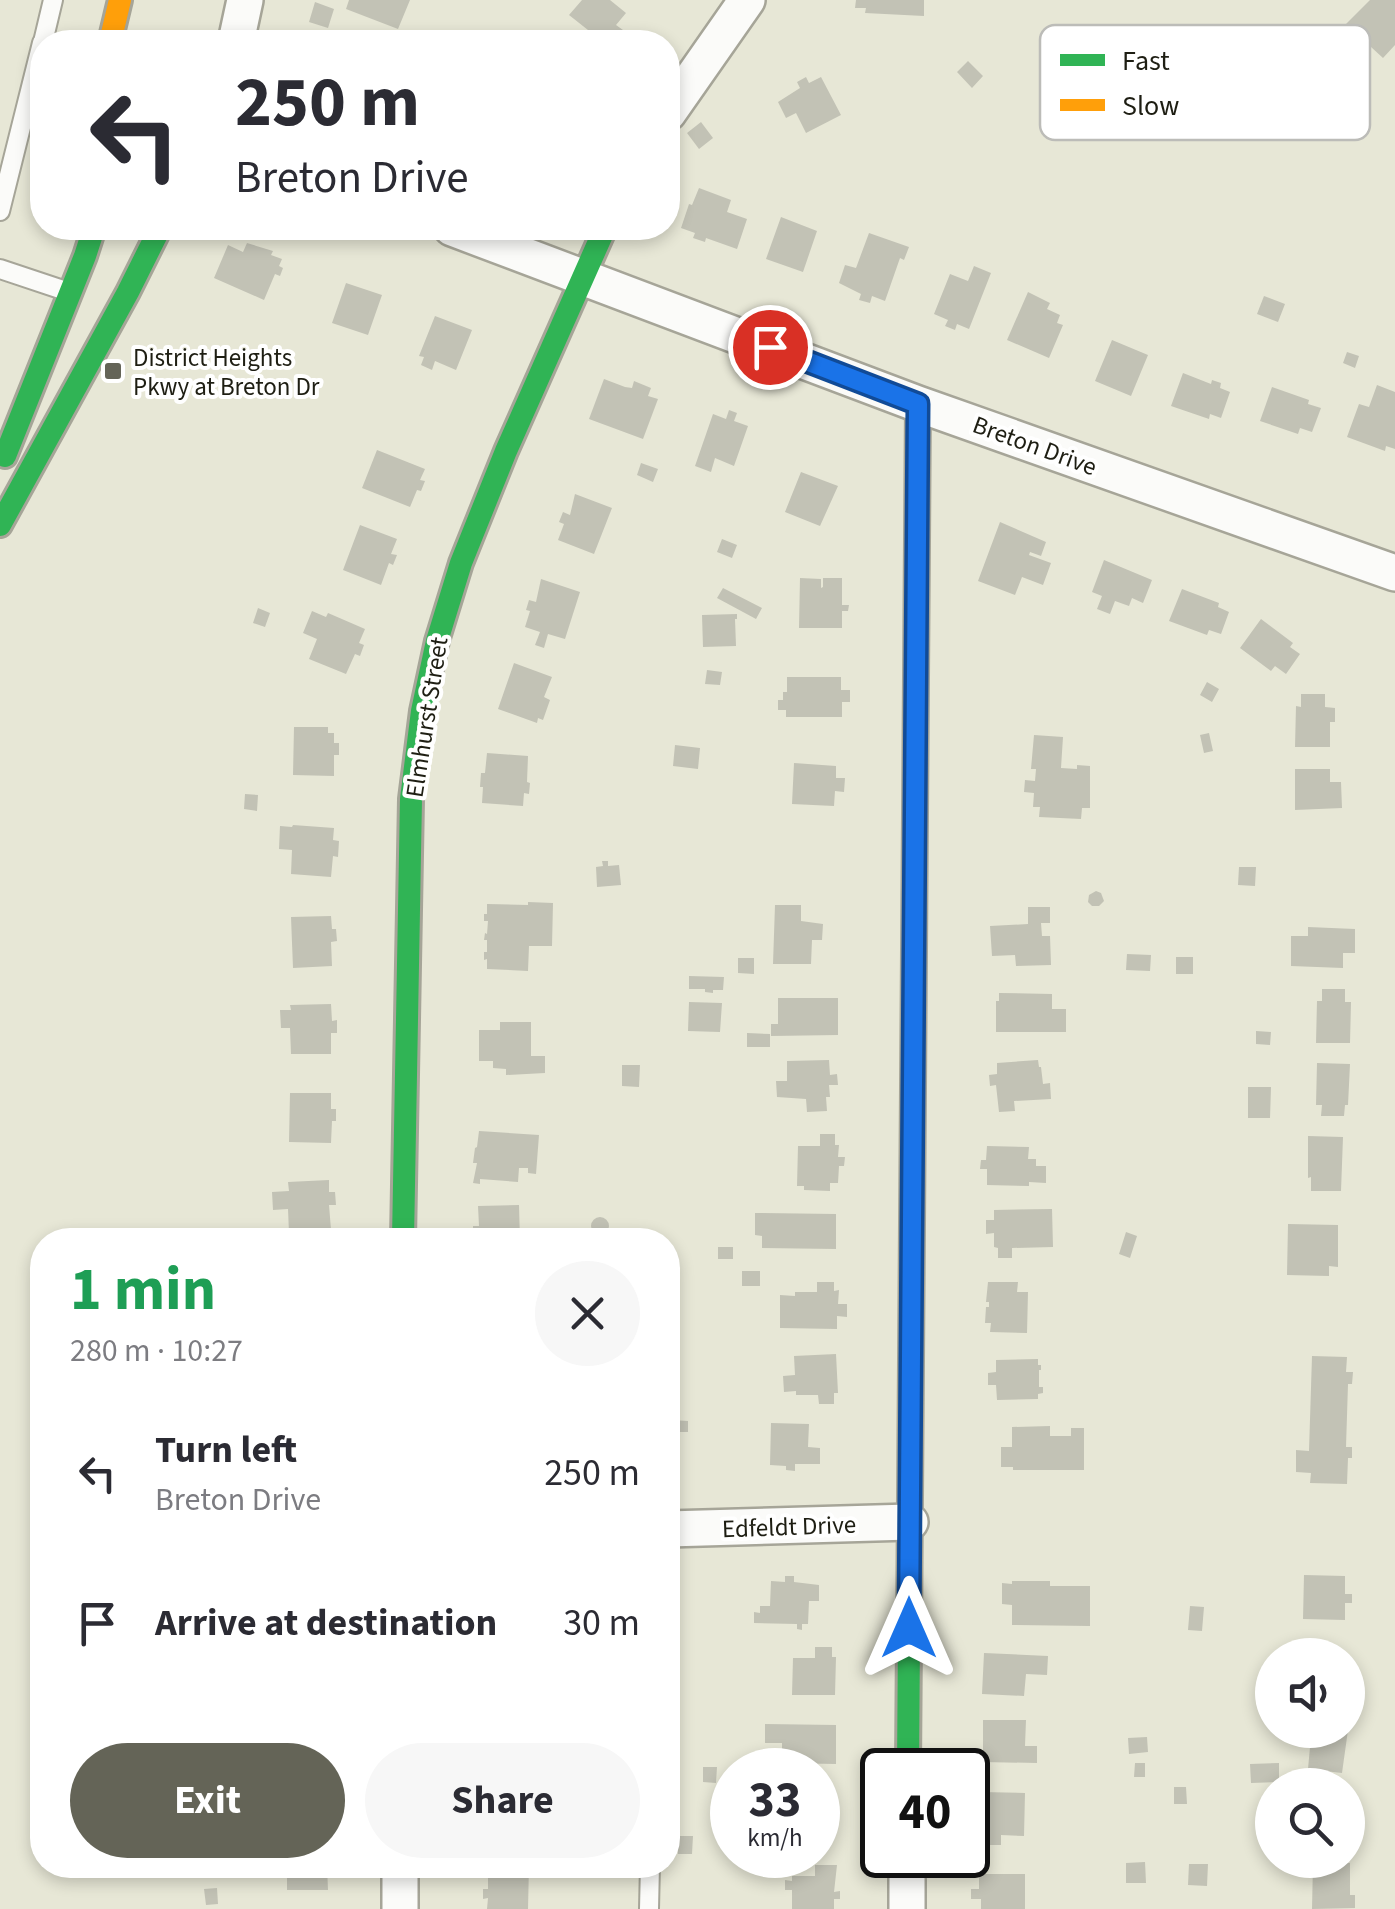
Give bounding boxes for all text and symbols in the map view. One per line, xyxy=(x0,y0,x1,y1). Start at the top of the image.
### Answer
legend xyxy=(1040,25,1370,140)
text: Fast xyxy=(1122,41,1170,81)
text: 250 m xyxy=(235,53,420,153)
icon: left xyxy=(70,70,200,200)
text: Slow xyxy=(1122,86,1179,126)
text: Breton Drive xyxy=(235,146,469,210)
pin xyxy=(728,305,813,390)
icon: arrive xyxy=(743,320,798,375)
place label: District Heights Pkwy at Breton Dr xyxy=(133,340,320,405)
marker: District Heights Pkwy at Breton Dr xyxy=(102,360,124,382)
street label: Breton Drive xyxy=(968,407,1102,485)
street label: Elmhurst Street xyxy=(397,634,458,800)
text: 1 min xyxy=(70,1248,216,1333)
button: close xyxy=(535,1261,640,1366)
text: 280 m · 10:27 xyxy=(70,1328,243,1374)
text: Turn left xyxy=(155,1423,297,1477)
icon: left xyxy=(70,1446,125,1501)
text: 250 m xyxy=(544,1446,640,1500)
text: Breton Drive xyxy=(155,1477,321,1523)
street label: Edfeldt Drive xyxy=(721,1507,857,1547)
position arrow xyxy=(857,1576,961,1680)
icon: arrive xyxy=(70,1596,125,1651)
text: Arrive at destination xyxy=(155,1596,497,1650)
text: 30 m xyxy=(563,1596,640,1650)
map controls xyxy=(1255,1638,1365,1878)
button: sound xyxy=(1255,1638,1365,1748)
button: Exit xyxy=(70,1743,345,1858)
button: Share xyxy=(365,1743,640,1858)
speed limit sign: 40 xyxy=(860,1748,990,1878)
text: 33 xyxy=(749,1765,801,1836)
button: search xyxy=(1255,1768,1365,1878)
text: km/h xyxy=(747,1820,803,1856)

